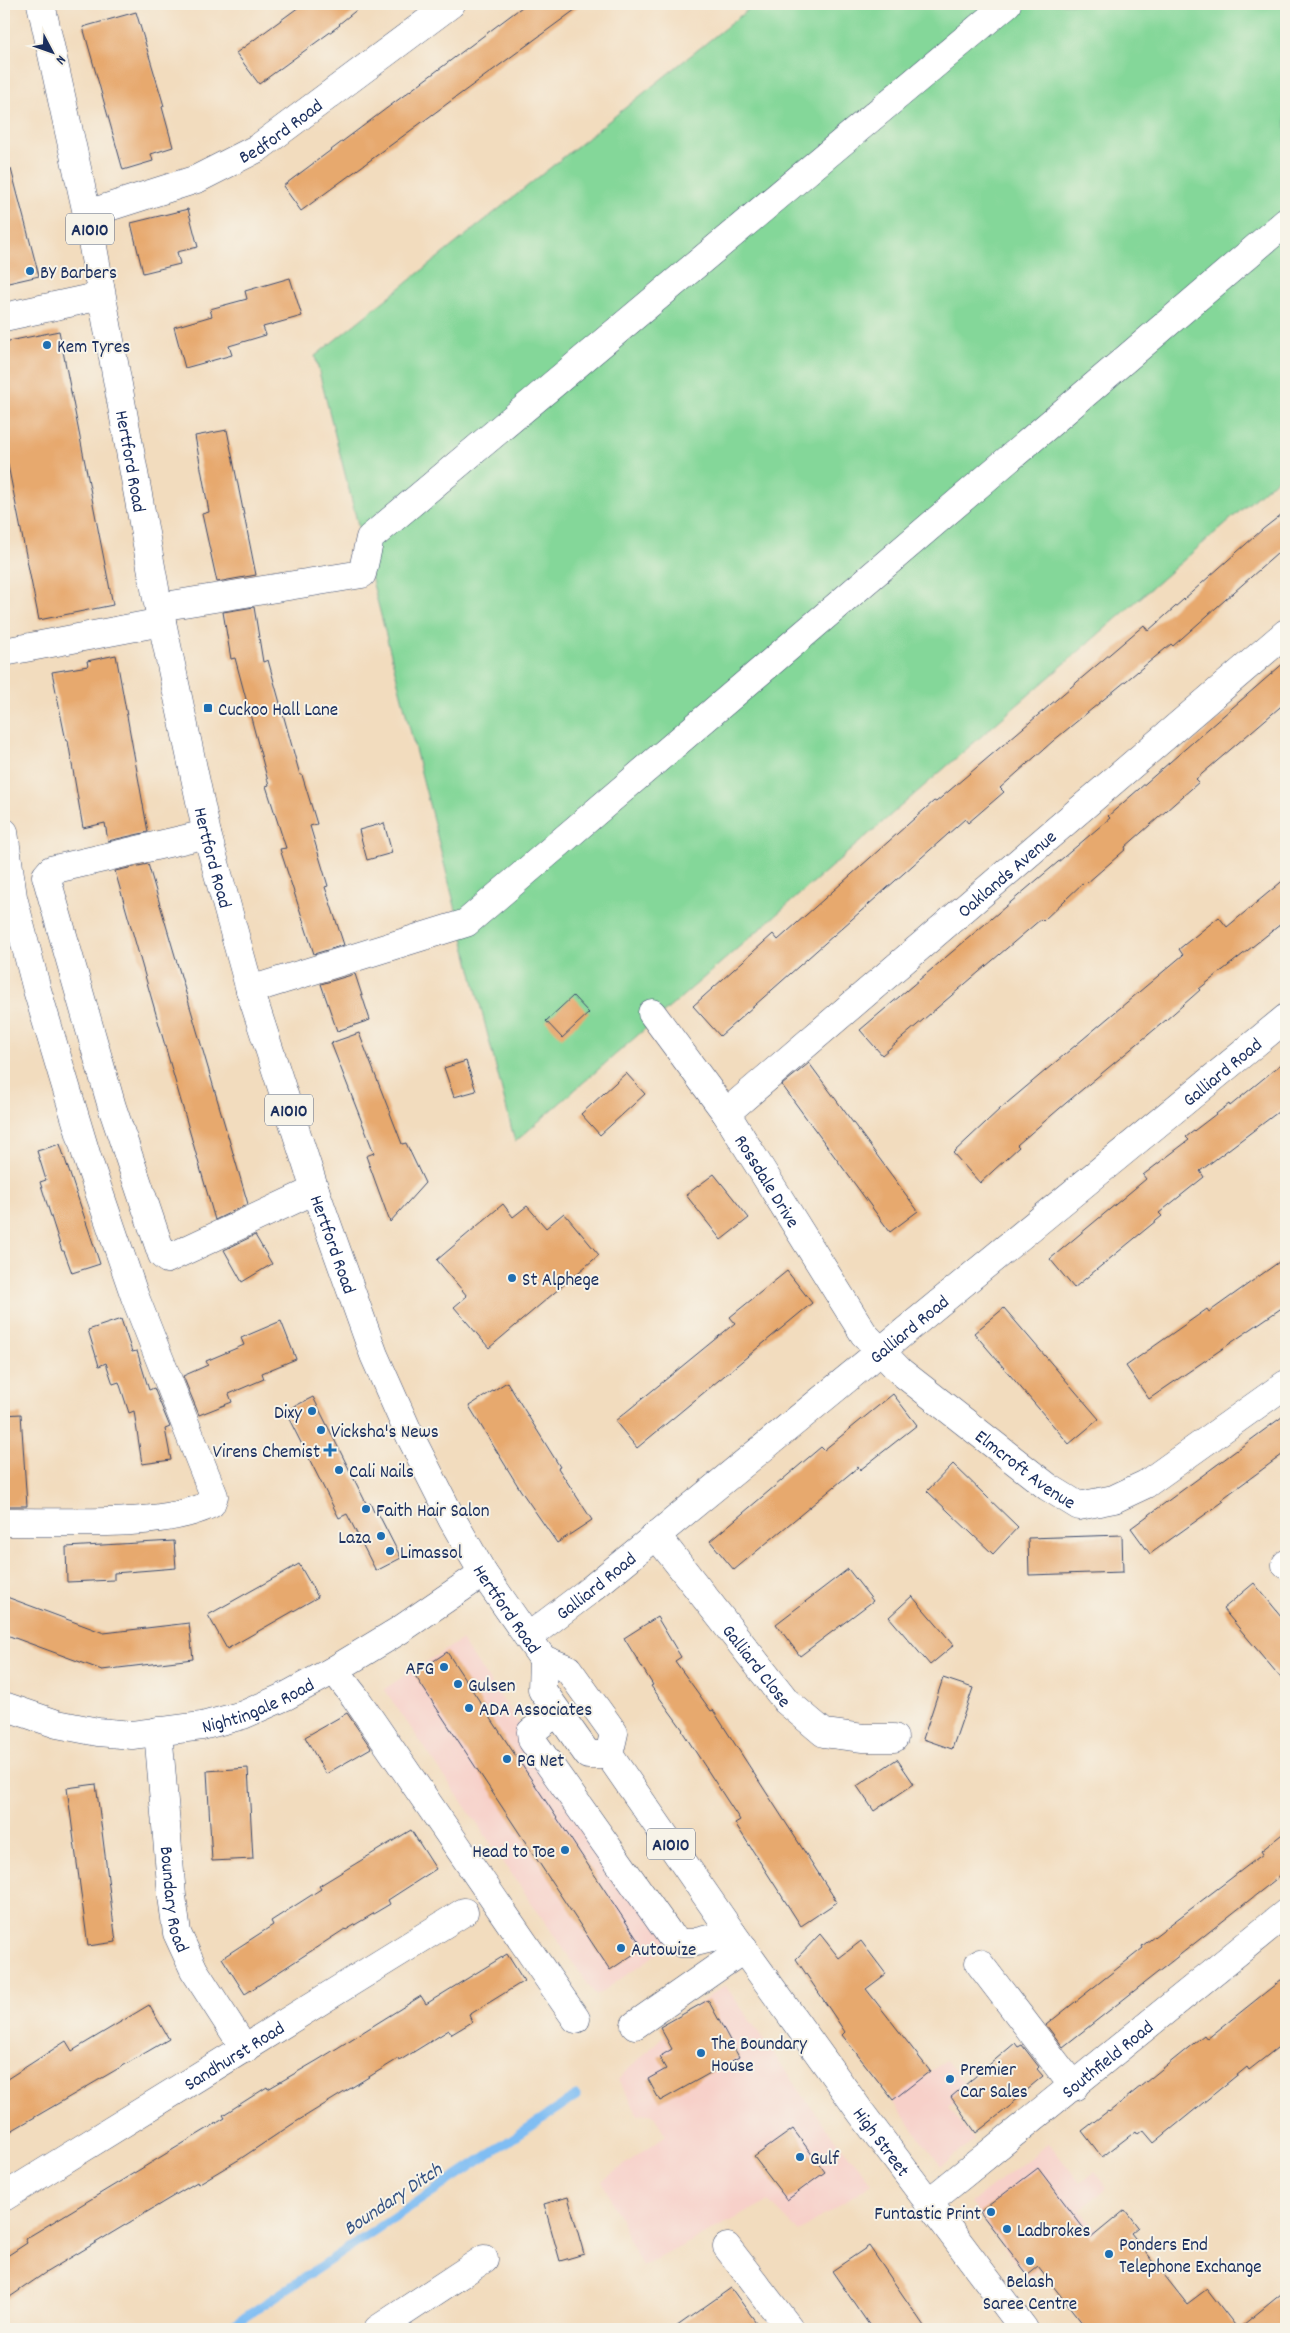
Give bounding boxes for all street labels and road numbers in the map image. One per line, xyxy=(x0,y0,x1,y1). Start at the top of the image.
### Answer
street label: Bedford Road xyxy=(235,94,330,172)
road number: A1010 xyxy=(66,213,114,244)
street label: Hertford Road xyxy=(106,408,151,515)
street label: Hertford Road xyxy=(185,805,237,912)
street label: Oaklands Avenue xyxy=(953,825,1064,926)
street label: Galliard Road xyxy=(1178,1033,1269,1115)
road number: A1010 xyxy=(265,1094,313,1126)
street label: Rossdale Drive xyxy=(726,1130,805,1234)
street label: Hertford Road xyxy=(301,1192,361,1298)
street label: Galliard Road xyxy=(865,1290,956,1372)
street label: Elmcroft Avenue xyxy=(968,1425,1080,1518)
street label: Galliard Road xyxy=(551,1547,643,1628)
street label: Hertford Road xyxy=(464,1561,545,1660)
street label: Galliard Close xyxy=(714,1620,796,1714)
street label: Nightingale Road xyxy=(199,1673,320,1742)
road number: A1010 xyxy=(647,1828,695,1860)
street label: Boundary Road xyxy=(151,1845,194,1958)
street label: Southfield Road xyxy=(1057,2015,1161,2106)
street label: Sandhurst Road xyxy=(180,2016,291,2099)
street label: High Street xyxy=(844,2103,915,2184)

